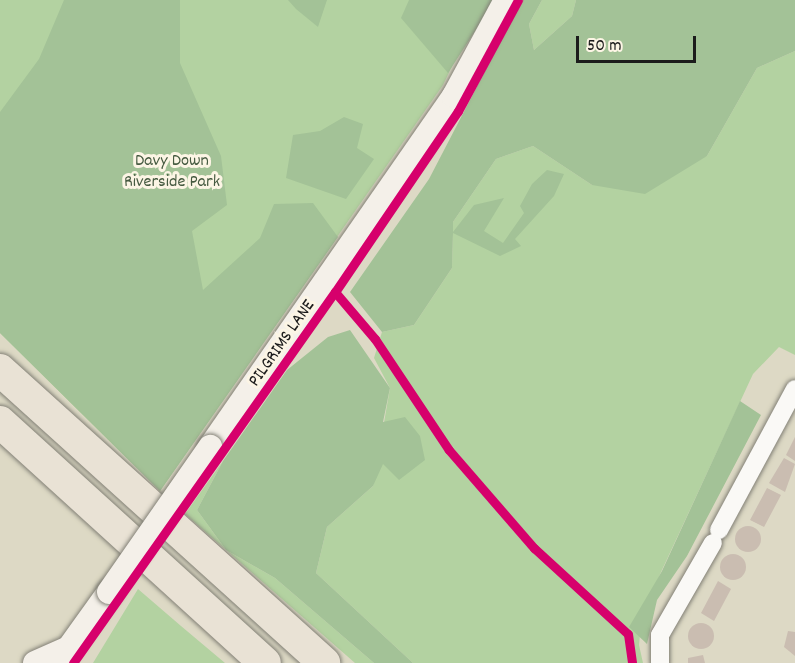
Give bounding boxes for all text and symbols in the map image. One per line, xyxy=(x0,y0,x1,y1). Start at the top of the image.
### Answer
scale bar xyxy=(579,24,699,62)
text: 50 m xyxy=(587,34,622,59)
park label: Davy Down Riverside Park xyxy=(124,152,220,195)
street label: PILGRIMS LANE xyxy=(245,296,321,392)

